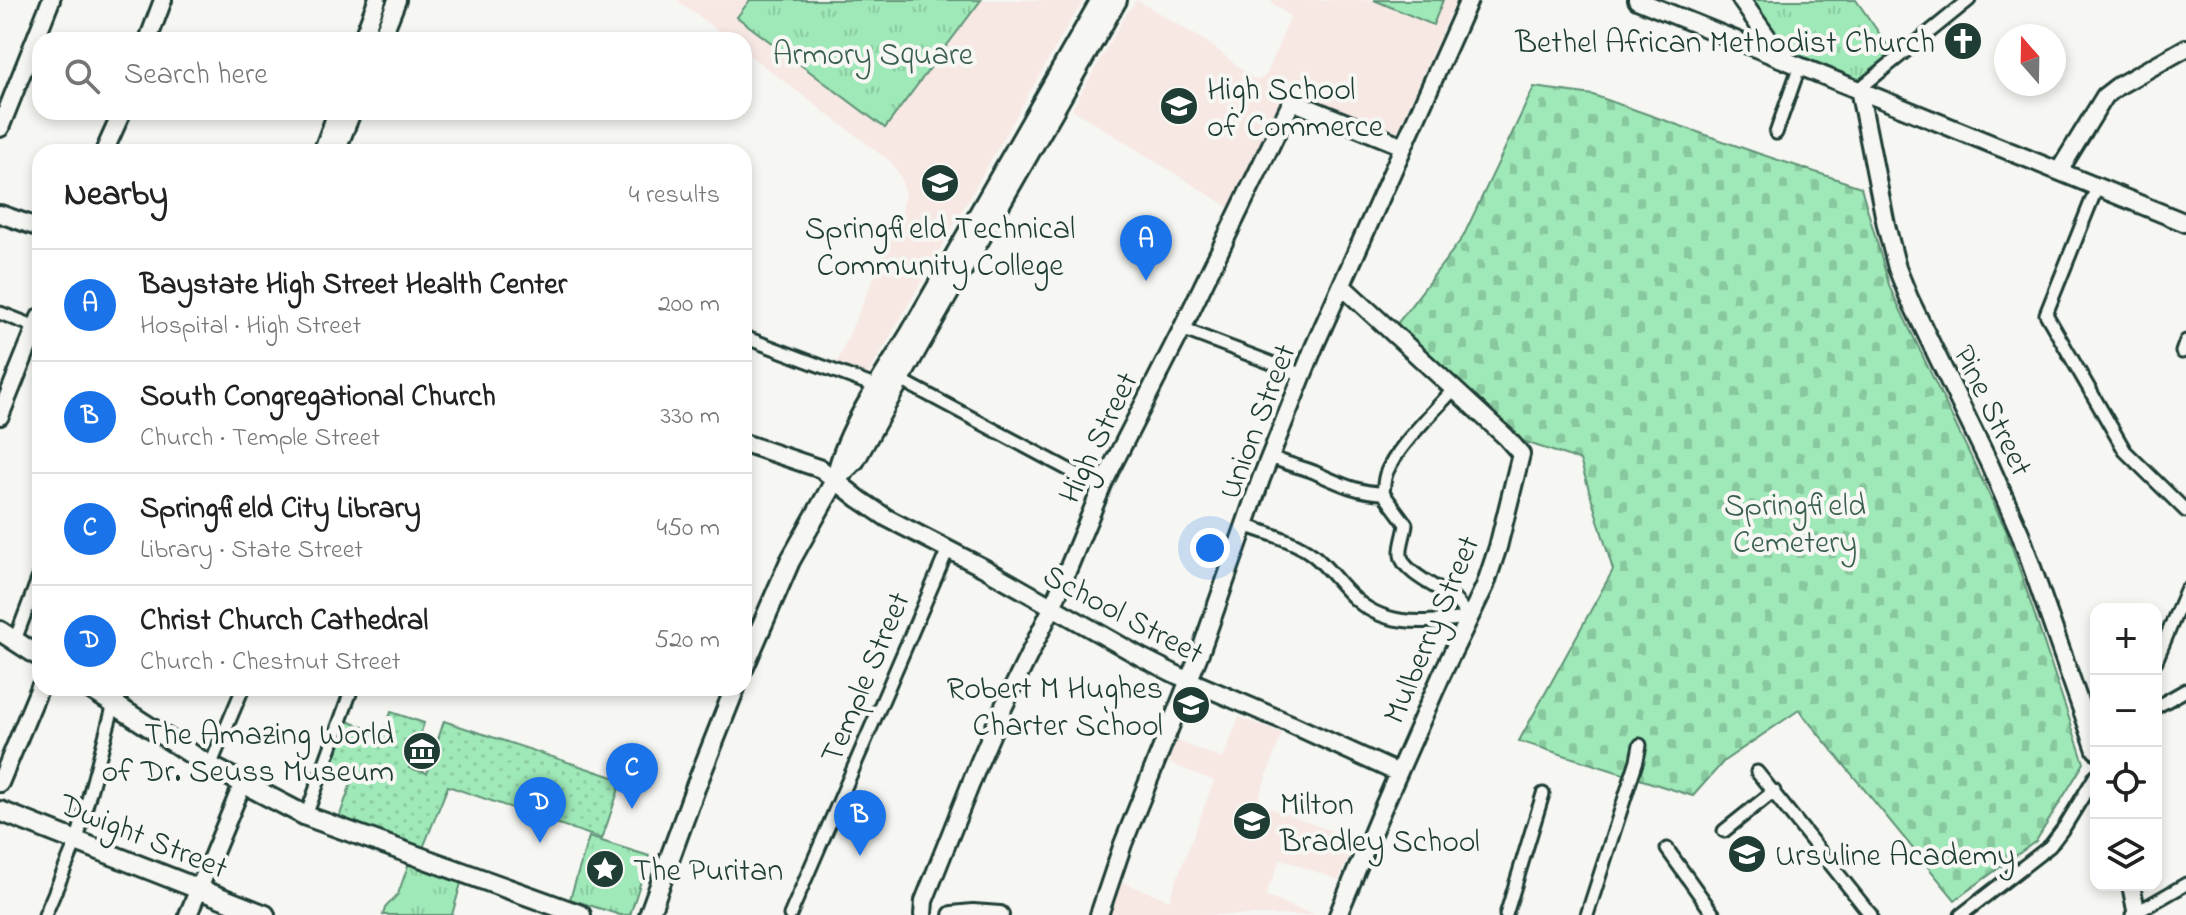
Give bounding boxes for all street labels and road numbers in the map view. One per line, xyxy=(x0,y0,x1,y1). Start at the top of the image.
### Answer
street label: Union Street xyxy=(1208,338,1310,507)
street label: Pine Street xyxy=(1939,338,2043,485)
street label: High Street xyxy=(1048,365,1152,512)
street label: Mulberry Street xyxy=(1372,529,1494,732)
street label: School Street xyxy=(1033,554,1211,678)
street label: Temple Street xyxy=(810,585,925,771)
street label: Dwight Street xyxy=(50,783,234,893)

